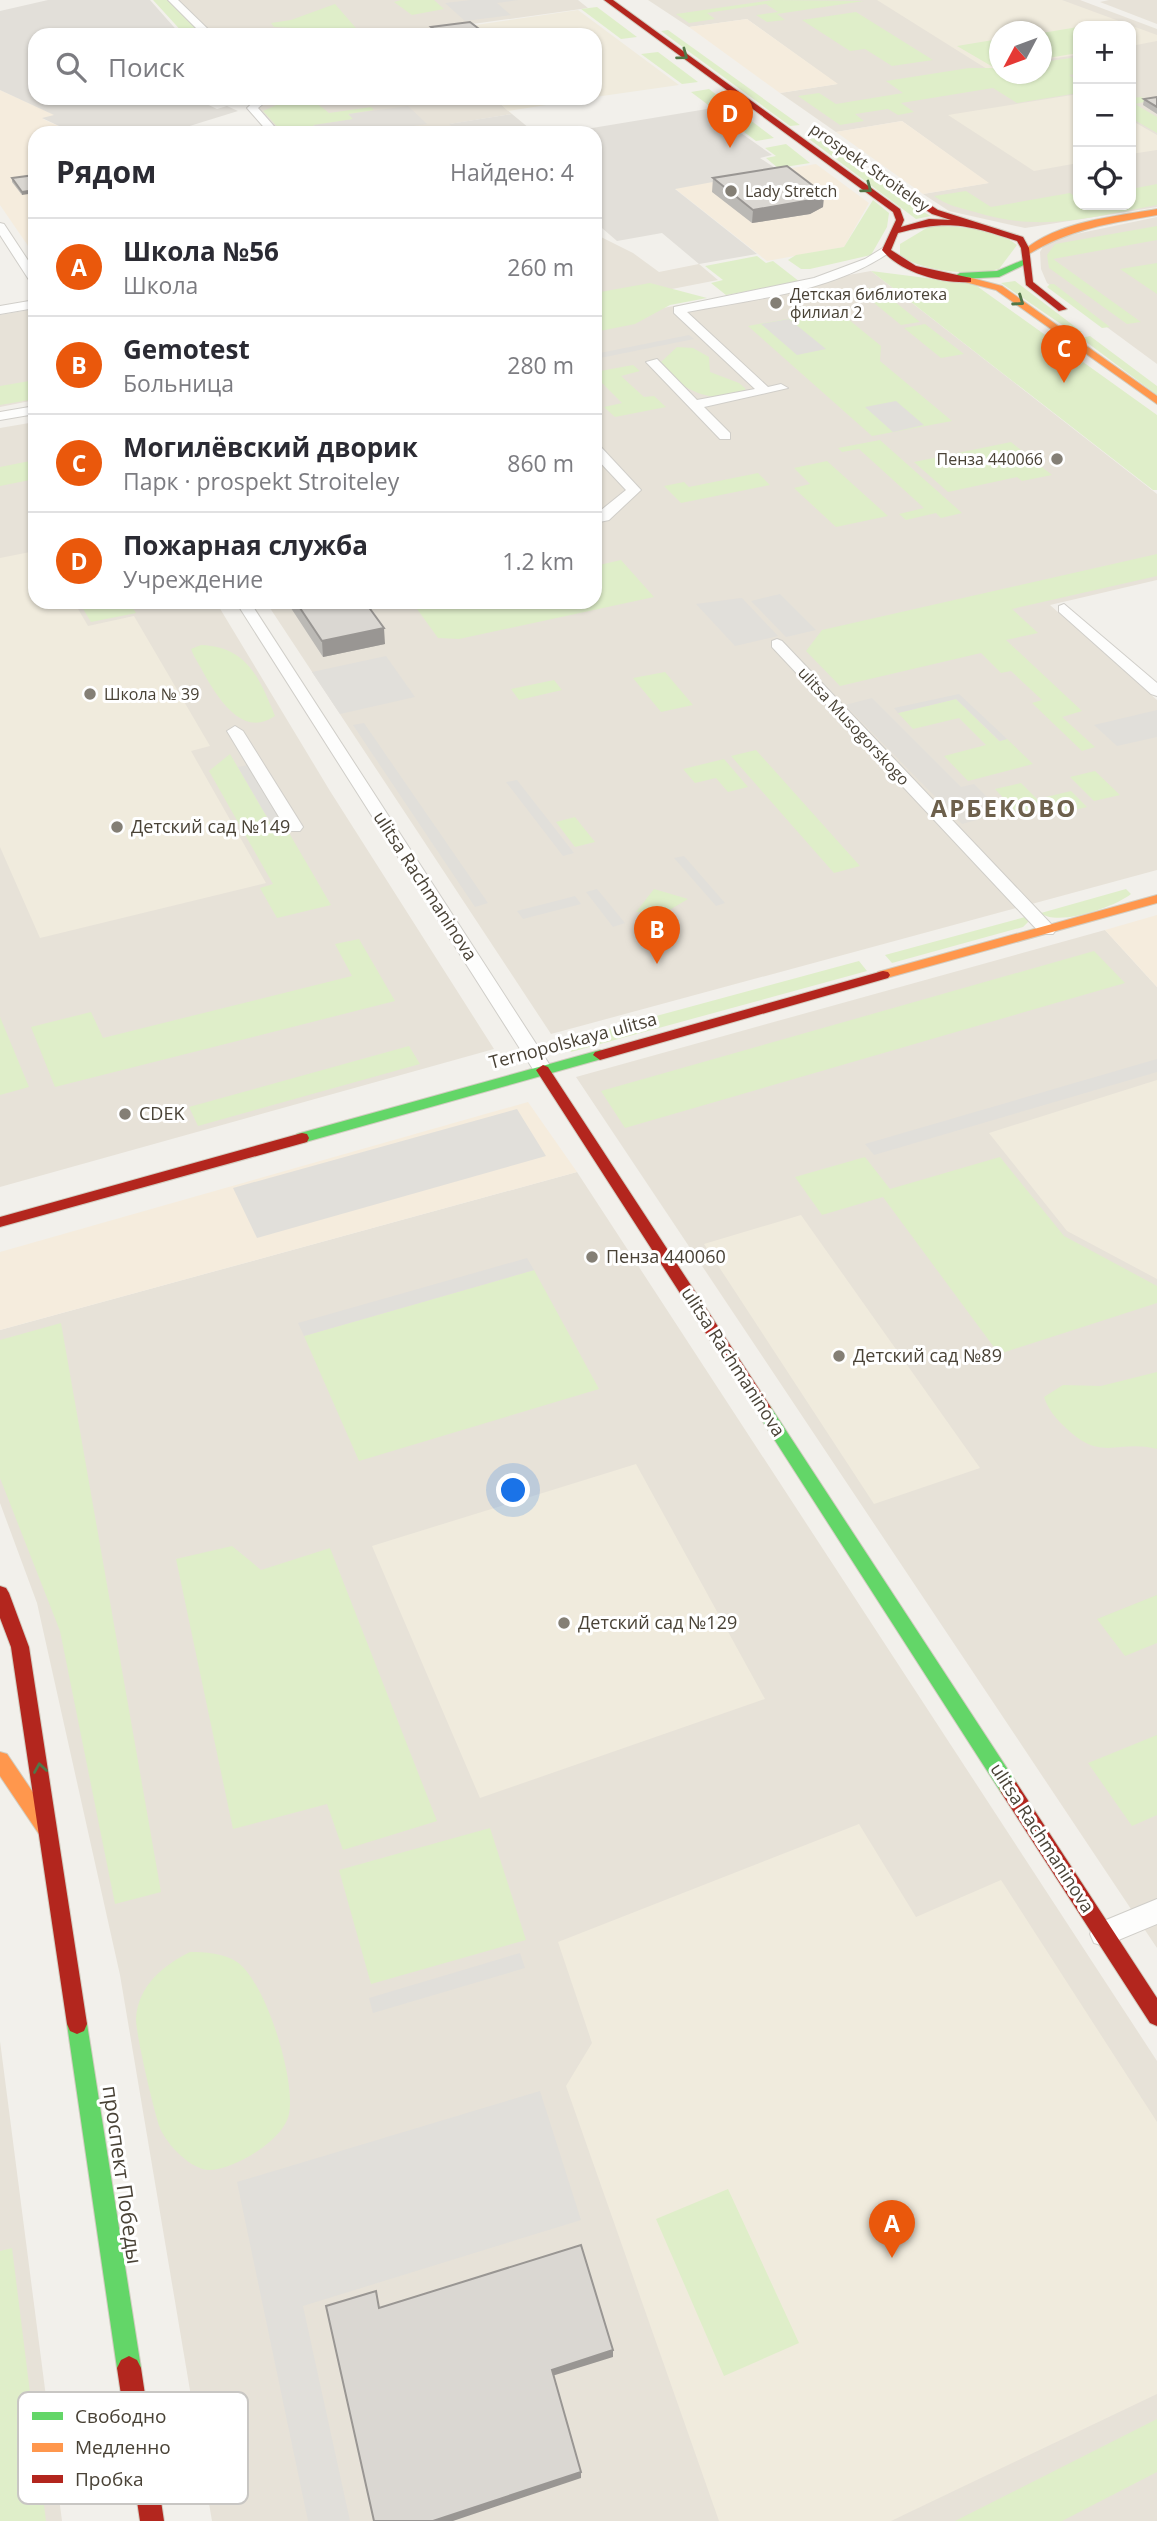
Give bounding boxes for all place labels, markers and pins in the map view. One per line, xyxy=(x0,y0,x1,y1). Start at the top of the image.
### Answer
pin: D xyxy=(707,90,753,148)
place label: Lady Stretch xyxy=(745,180,837,202)
marker: Lady Stretch xyxy=(723,183,739,199)
place label: Детская библиотека филиал 2 xyxy=(790,283,947,323)
marker: Детская библиотека филиал 2 xyxy=(768,295,784,311)
pin: C xyxy=(1041,325,1087,383)
place label: Пенза 440066 xyxy=(937,448,1043,470)
marker: Пенза 440066 xyxy=(1049,451,1065,467)
place label: Школа № 39 xyxy=(104,683,199,705)
marker: Школа № 39 xyxy=(82,686,98,702)
place label: Детский сад №149 xyxy=(131,814,290,838)
marker: Детский сад №149 xyxy=(109,819,125,835)
pin: B xyxy=(634,906,680,964)
place label: CDEK xyxy=(139,1101,185,1125)
marker: CDEK xyxy=(117,1106,133,1122)
place label: Пенза 440060 xyxy=(606,1244,726,1268)
marker: Пенза 440060 xyxy=(584,1249,600,1265)
place label: Детский сад №89 xyxy=(853,1343,1002,1367)
marker: Детский сад №89 xyxy=(831,1348,847,1364)
place label: Детский сад №129 xyxy=(578,1610,737,1634)
marker: Детский сад №129 xyxy=(556,1615,572,1631)
pin: A xyxy=(869,2200,915,2258)

